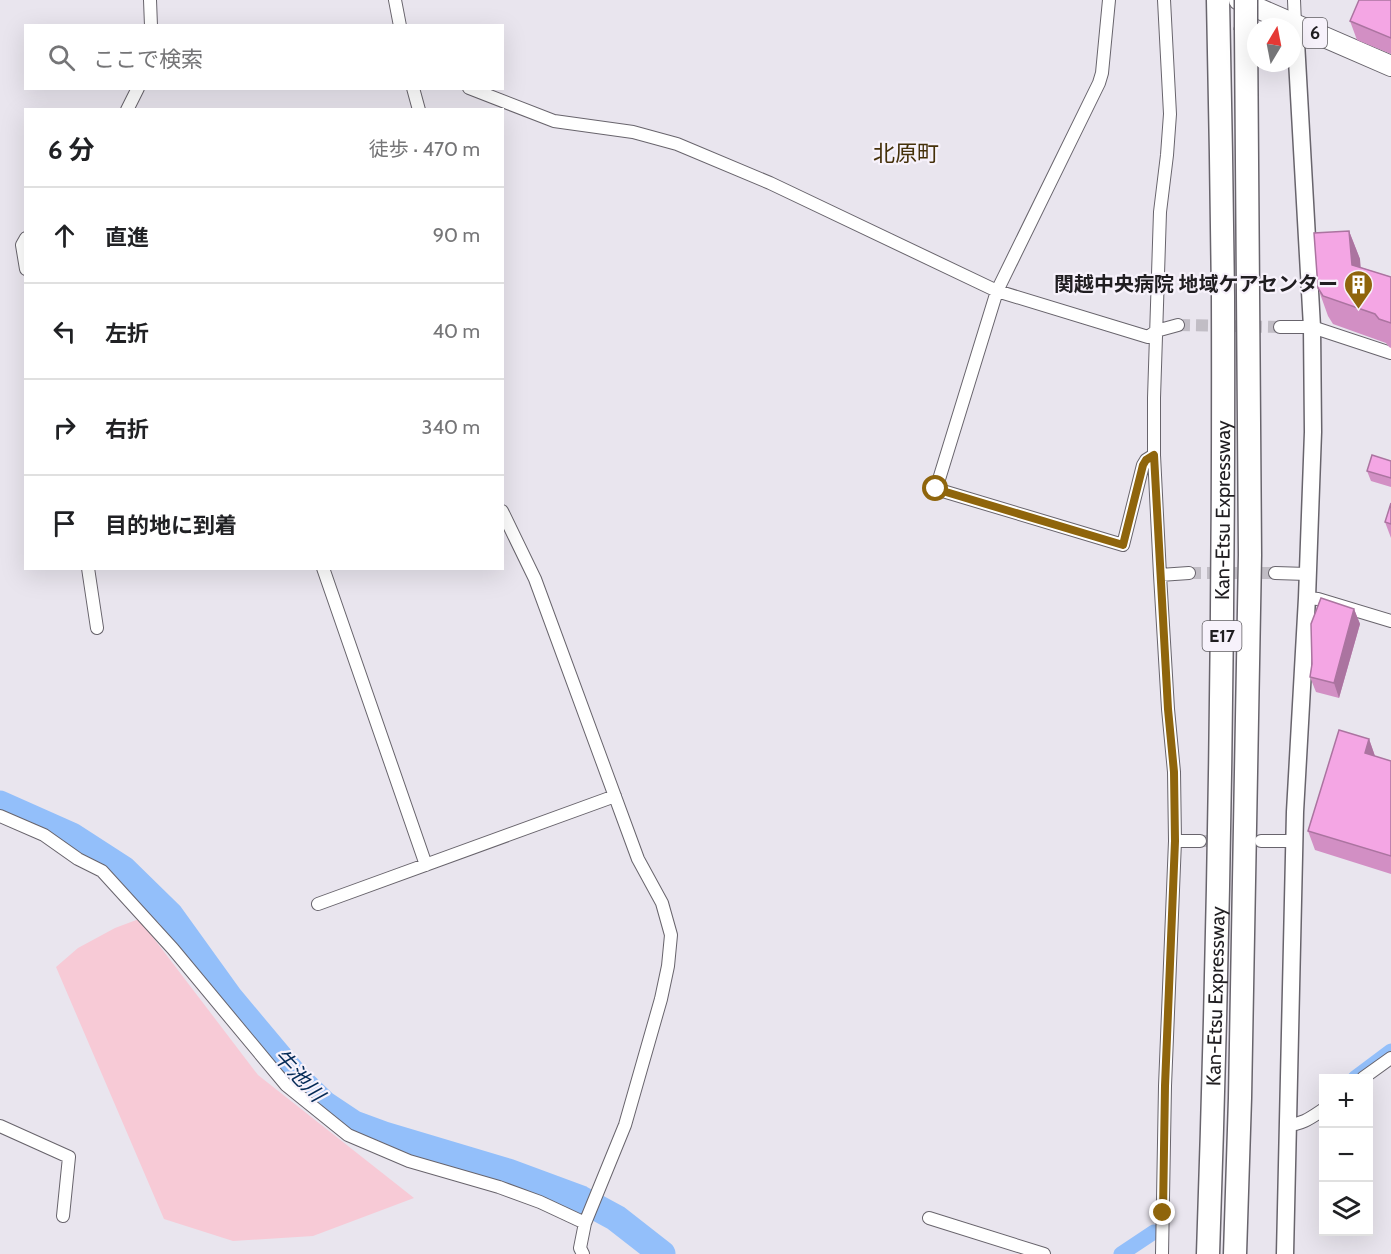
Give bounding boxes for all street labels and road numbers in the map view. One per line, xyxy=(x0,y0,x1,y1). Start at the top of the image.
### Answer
road number: 6 xyxy=(1303,18,1327,48)
street label: Kan-Etsu Expressway xyxy=(1210,420,1235,600)
road number: E17 xyxy=(1202,621,1242,651)
street label: Kan-Etsu Expressway xyxy=(1201,906,1230,1086)

